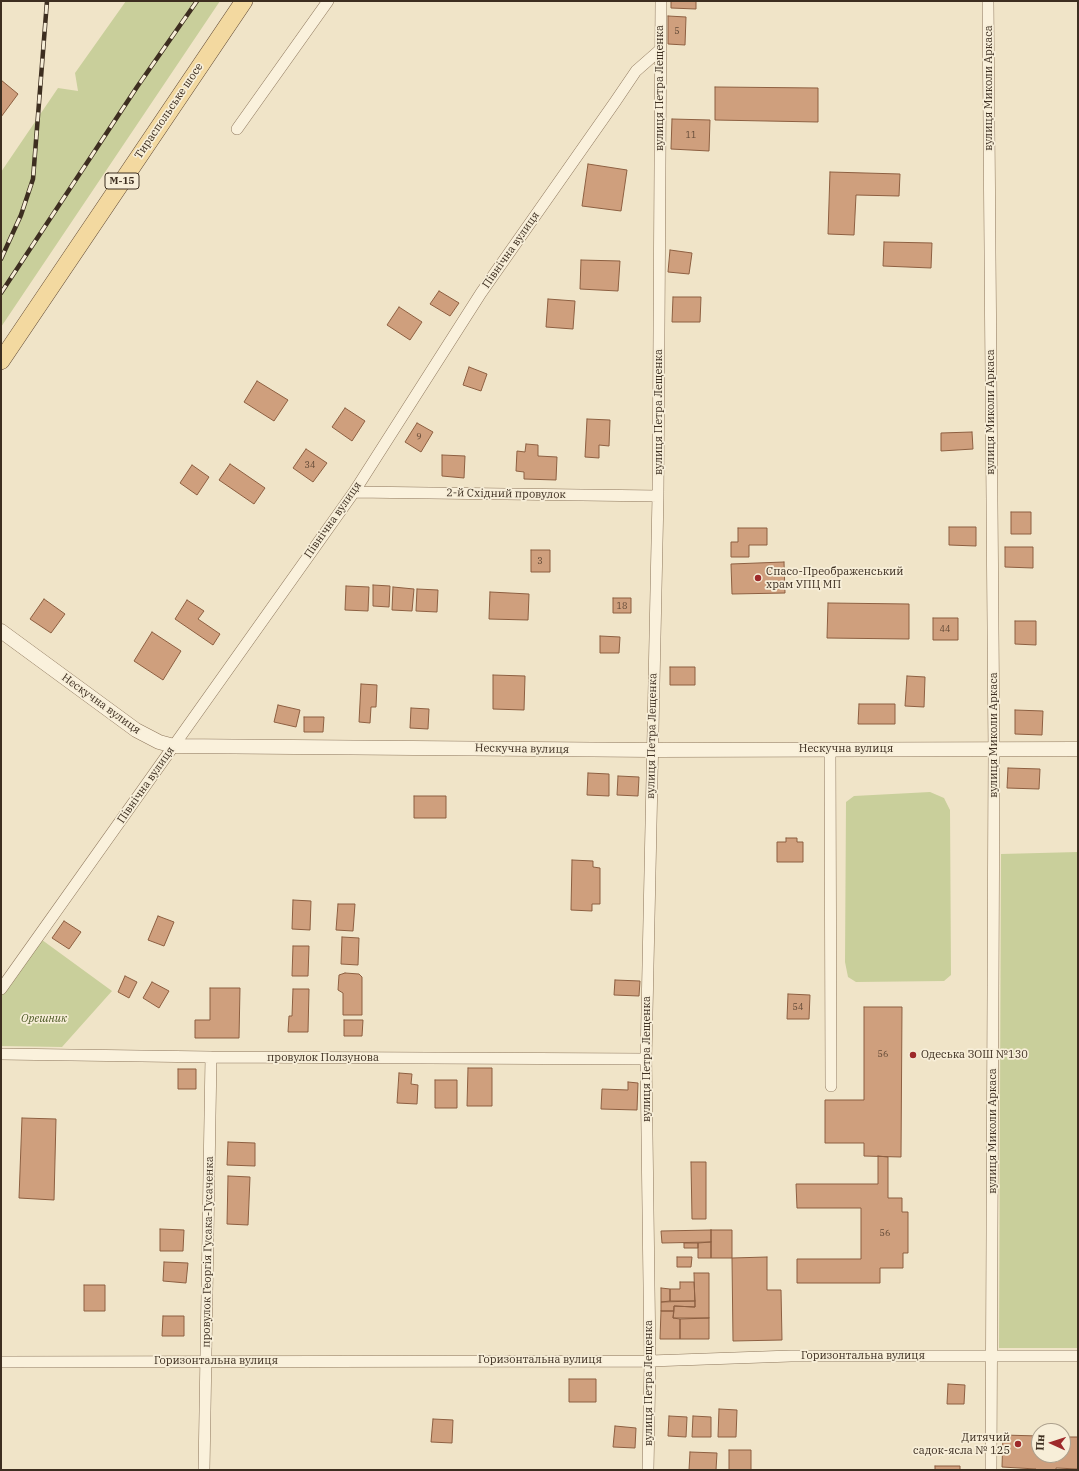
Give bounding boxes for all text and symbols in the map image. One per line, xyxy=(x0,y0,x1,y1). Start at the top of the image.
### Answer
street label: вулиця Петра Лещенка xyxy=(653,25,667,151)
street label: вулиця Миколи Аркаса xyxy=(982,25,996,151)
house number: 5 xyxy=(674,26,680,36)
street label: Тираспольське шосе xyxy=(132,61,206,161)
house number: 11 xyxy=(686,130,696,140)
road number: М-15 xyxy=(105,173,139,189)
street label: Північна вулиця xyxy=(480,209,542,291)
street label: вулиця Петра Лещенка xyxy=(652,349,666,475)
street label: вулиця Миколи Аркаса xyxy=(984,349,998,475)
house number: 9 xyxy=(416,432,422,442)
house number: 34 xyxy=(305,460,315,470)
street label: Північна вулиця xyxy=(302,479,364,561)
street label: 2-й Східний провулок xyxy=(446,486,566,502)
house number: 3 xyxy=(537,556,543,566)
place label: Спасо-Преображенський храм УПЦ МП xyxy=(766,565,904,591)
marker: Спасо-Преображенський храм УПЦ МП xyxy=(753,573,763,583)
house number: 18 xyxy=(617,601,627,611)
house number: 44 xyxy=(940,624,950,634)
street label: Нескучна вулиця xyxy=(59,671,143,737)
street label: вулиця Миколи Аркаса xyxy=(987,672,1001,798)
street label: вулиця Петра Лещенка xyxy=(644,673,660,799)
street label: Нескучна вулиця xyxy=(475,742,569,756)
street label: Нескучна вулиця xyxy=(799,742,893,756)
street label: Північна вулиця xyxy=(115,744,177,826)
street label: вулиця Петра Лещенка xyxy=(640,996,654,1122)
house number: 54 xyxy=(793,1002,803,1012)
park label: Орешник xyxy=(21,1012,67,1026)
place label: Одеська ЗОШ №130 xyxy=(921,1048,1028,1062)
house number: 56 xyxy=(878,1049,888,1059)
marker: Одеська ЗОШ №130 xyxy=(908,1050,918,1060)
street label: провулок Ползунова xyxy=(267,1051,379,1065)
street label: вулиця Миколи Аркаса xyxy=(986,1068,1000,1194)
street label: провулок Георгія Гусака-Гусаченка xyxy=(200,1156,216,1348)
house number: 56 xyxy=(880,1228,890,1238)
street label: вулиця Петра Лещенка xyxy=(642,1320,656,1446)
street label: Горизонтальна вулиця xyxy=(801,1349,925,1363)
street label: Горизонтальна вулиця xyxy=(478,1353,602,1367)
street label: Горизонтальна вулиця xyxy=(154,1354,278,1368)
north arrow xyxy=(1031,1423,1071,1463)
place label: Дитячий садок-ясла № 125 xyxy=(913,1431,1010,1457)
text: Пн xyxy=(1033,1434,1047,1451)
marker: Дитячий садок-ясла № 125 xyxy=(1013,1439,1023,1449)

